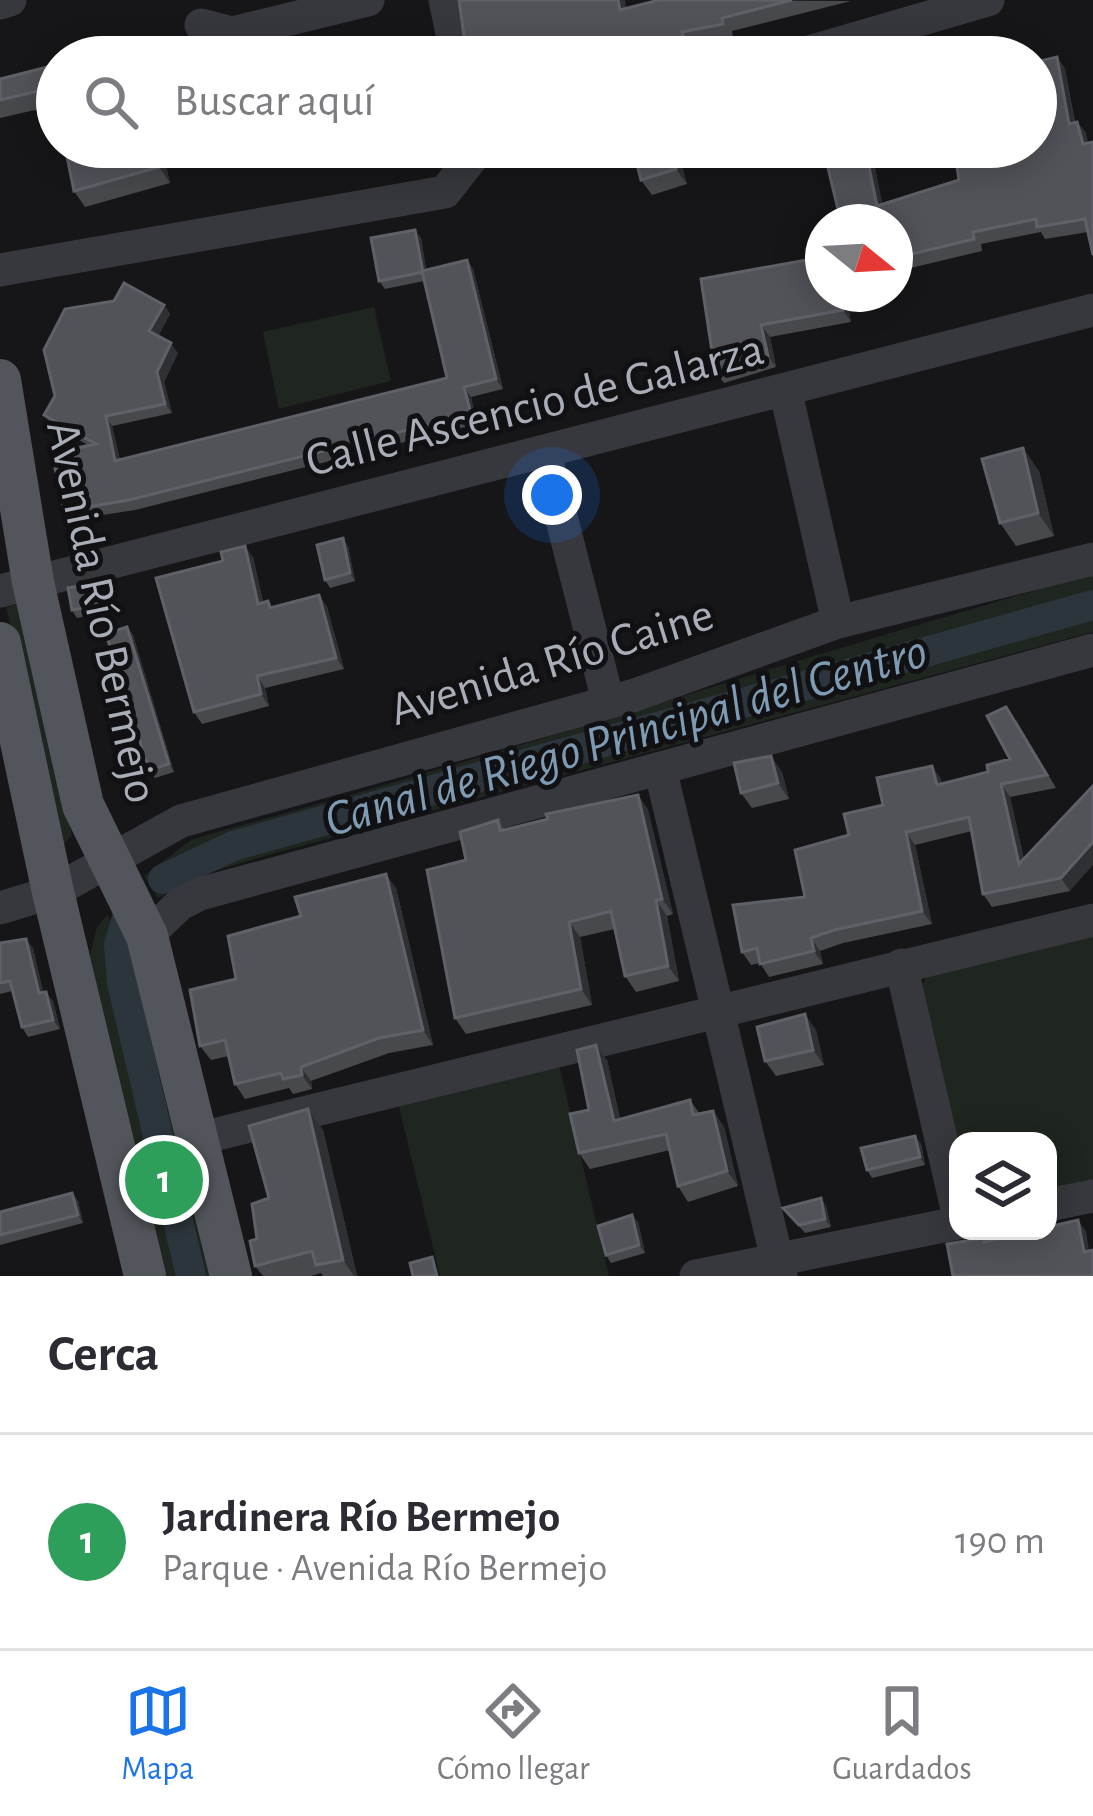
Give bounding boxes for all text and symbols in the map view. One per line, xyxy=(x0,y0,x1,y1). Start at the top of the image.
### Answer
search box xyxy=(36,36,1057,168)
icon: search xyxy=(78,69,144,135)
text: Buscar aquí xyxy=(174,79,374,124)
north arrow xyxy=(805,204,913,312)
street label: Calle Ascencio de Galarza xyxy=(301,326,769,486)
street label: Avenida Río Bermejo xyxy=(37,417,165,807)
your location xyxy=(522,465,582,525)
street label: Avenida Río Caine xyxy=(385,591,719,735)
water label: Canal de Riego Principal del Centro xyxy=(319,626,933,846)
map controls xyxy=(949,1132,1057,1240)
button: layers xyxy=(949,1132,1057,1240)
pin: 1 xyxy=(125,1135,203,1225)
text: Cerca xyxy=(48,1329,159,1380)
text: Jardinera Río Bermejo xyxy=(162,1495,560,1540)
text: 1 xyxy=(80,1522,94,1561)
text: 190 m xyxy=(955,1522,1045,1561)
text: Parque · Avenida Río Bermejo xyxy=(162,1549,607,1588)
tab: Mapa xyxy=(121,1678,194,1790)
tab: Cómo llegar xyxy=(437,1678,590,1790)
tab: Guardados xyxy=(832,1678,972,1790)

